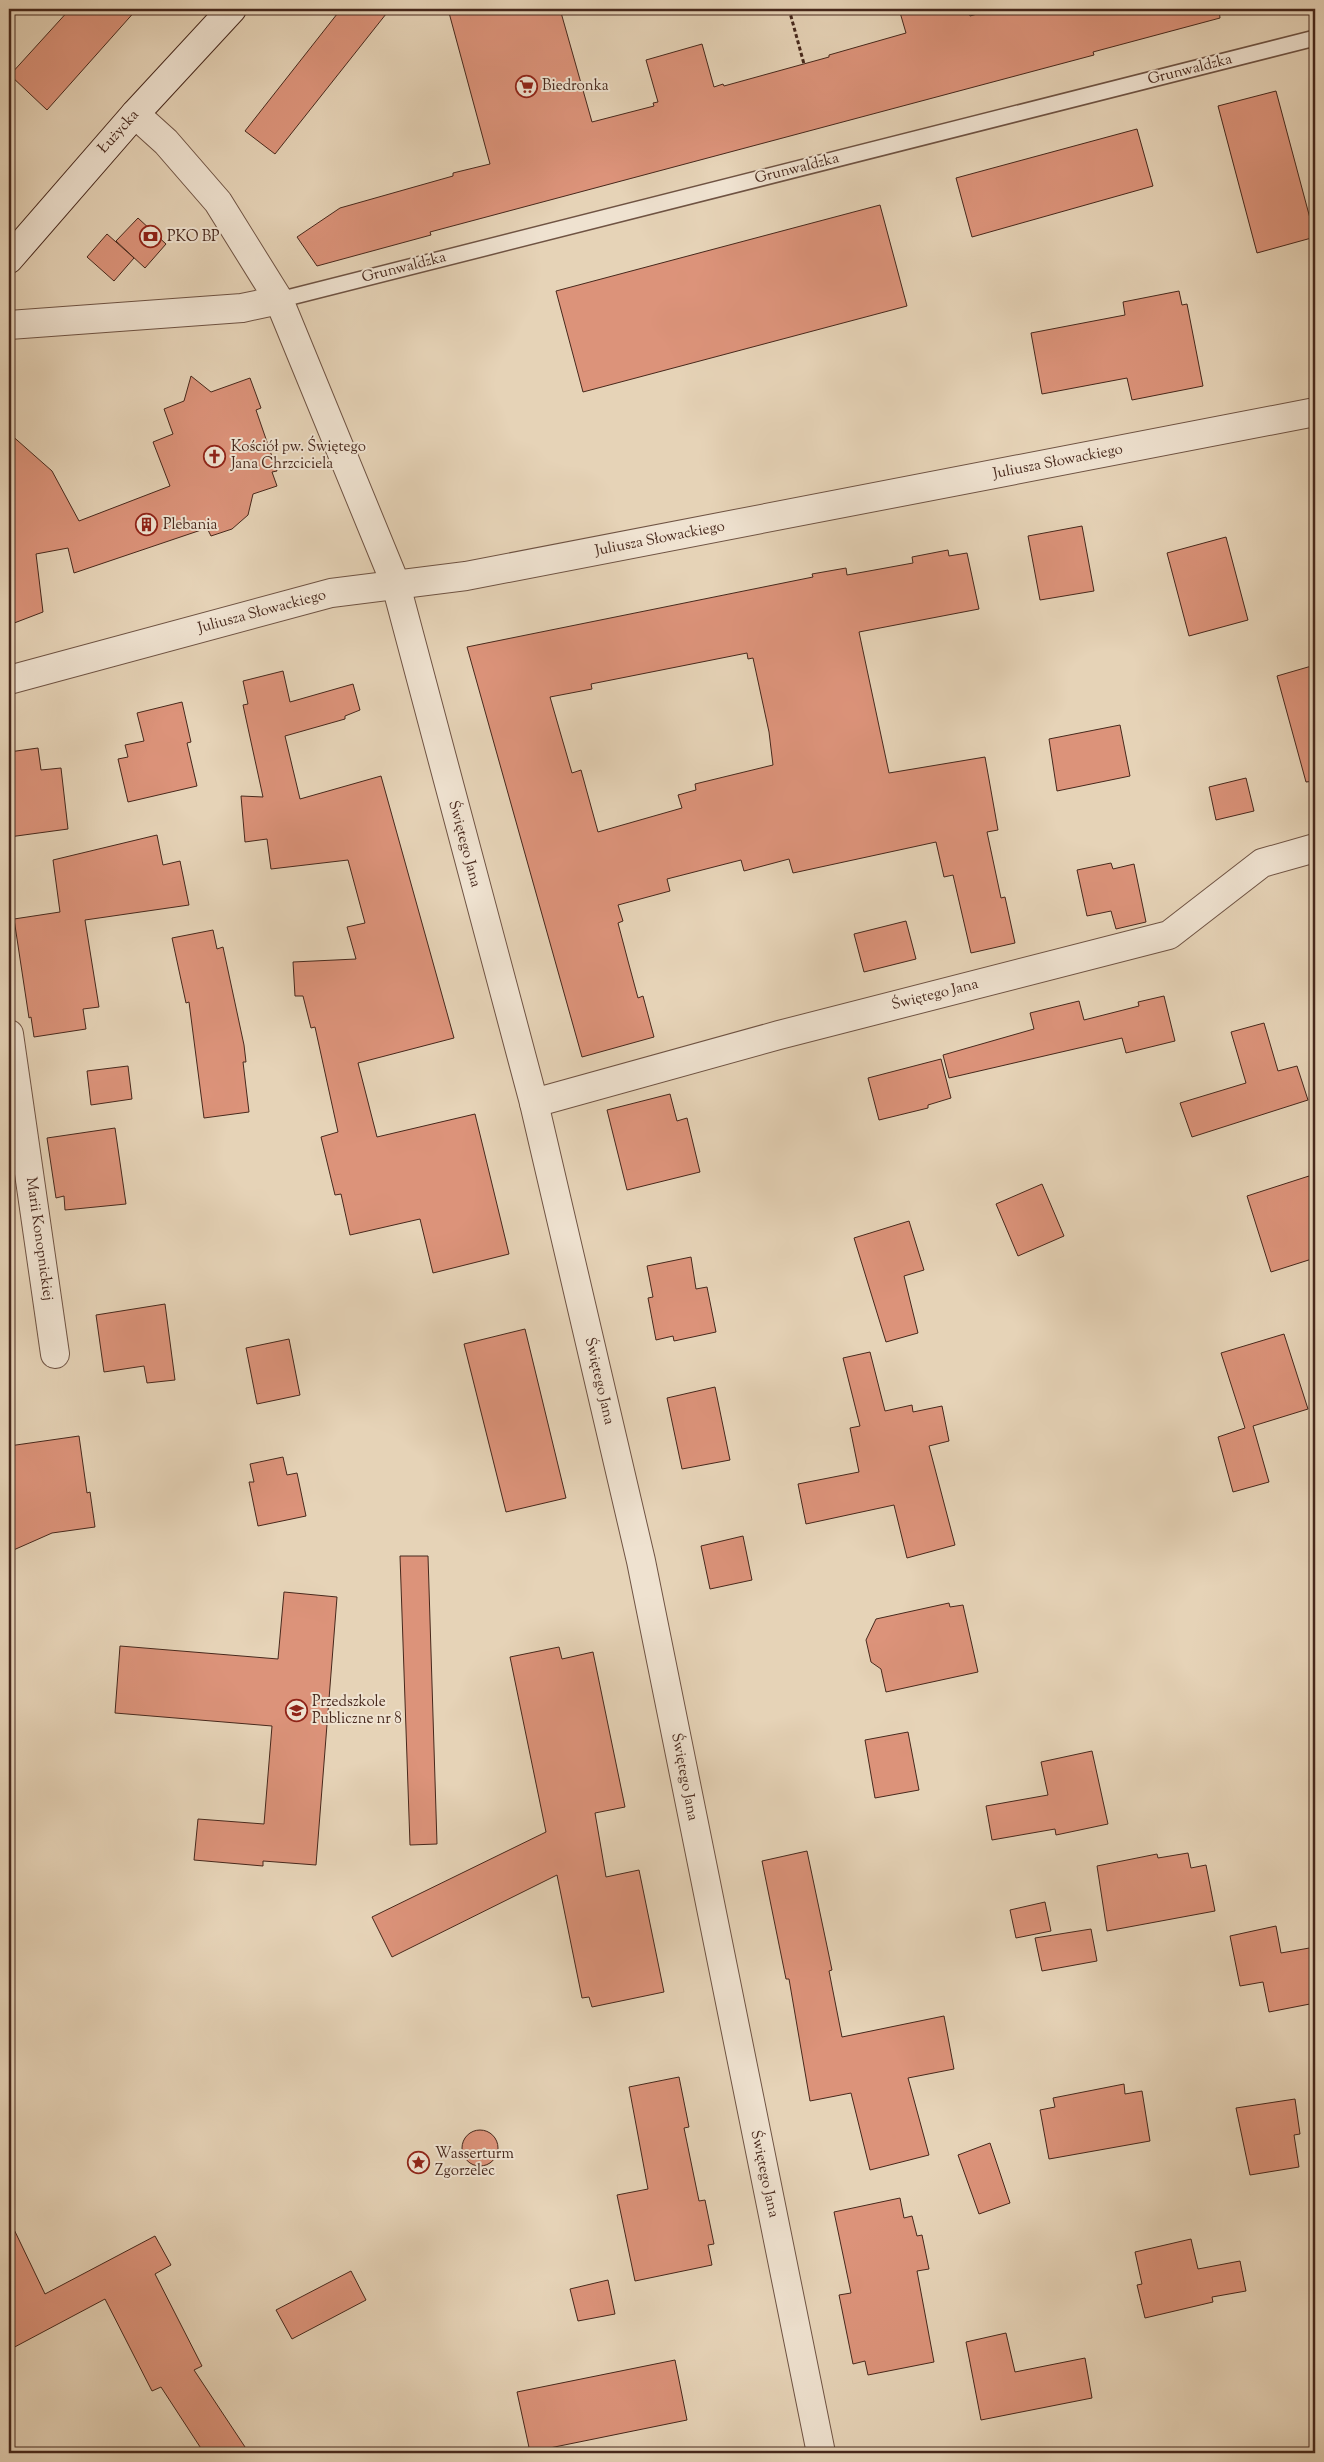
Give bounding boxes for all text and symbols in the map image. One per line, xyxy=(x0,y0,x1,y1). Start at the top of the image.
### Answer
street label: Grunwaldzka xyxy=(1146,49,1235,91)
supermarket icon: Biedronka xyxy=(514,74,538,98)
place label: Biedronka xyxy=(542,76,609,97)
street label: Łużycka xyxy=(94,105,144,158)
street label: Grunwaldzka xyxy=(753,148,842,190)
bank icon: PKO BP xyxy=(139,225,163,249)
place label: PKO BP xyxy=(167,227,220,248)
street label: Grunwaldzka xyxy=(360,247,449,289)
place label: Kościół pw. Świętego Jana Chrzciciela xyxy=(230,435,366,475)
street label: Juliusza Słowackiego xyxy=(990,439,1125,485)
church icon: Kościół pw. Świętego Jana Chrzciciela xyxy=(203,444,227,468)
building icon: Plebania xyxy=(135,513,159,537)
place label: Plebania xyxy=(163,515,218,536)
street label: Juliusza Słowackiego xyxy=(592,516,727,562)
street label: Juliusza Słowackiego xyxy=(195,585,328,639)
street label: Świętego Jana xyxy=(442,798,488,890)
street label: Świętego Jana xyxy=(889,972,981,1016)
street label: Marii Konopnickiej xyxy=(20,1176,58,1302)
street label: Świętego Jana xyxy=(579,1335,621,1427)
place label: Przedszkole Publiczne nr 8 xyxy=(312,1692,402,1730)
school or university icon: Przedszkole Publiczne nr 8 xyxy=(284,1699,308,1723)
street label: Świętego Jana xyxy=(665,1731,705,1823)
street label: Świętego Jana xyxy=(744,2128,786,2220)
place label: Wasserturm Zgorzelec xyxy=(435,2144,514,2182)
place icon: Wasserturm Zgorzelec xyxy=(407,2151,431,2175)

